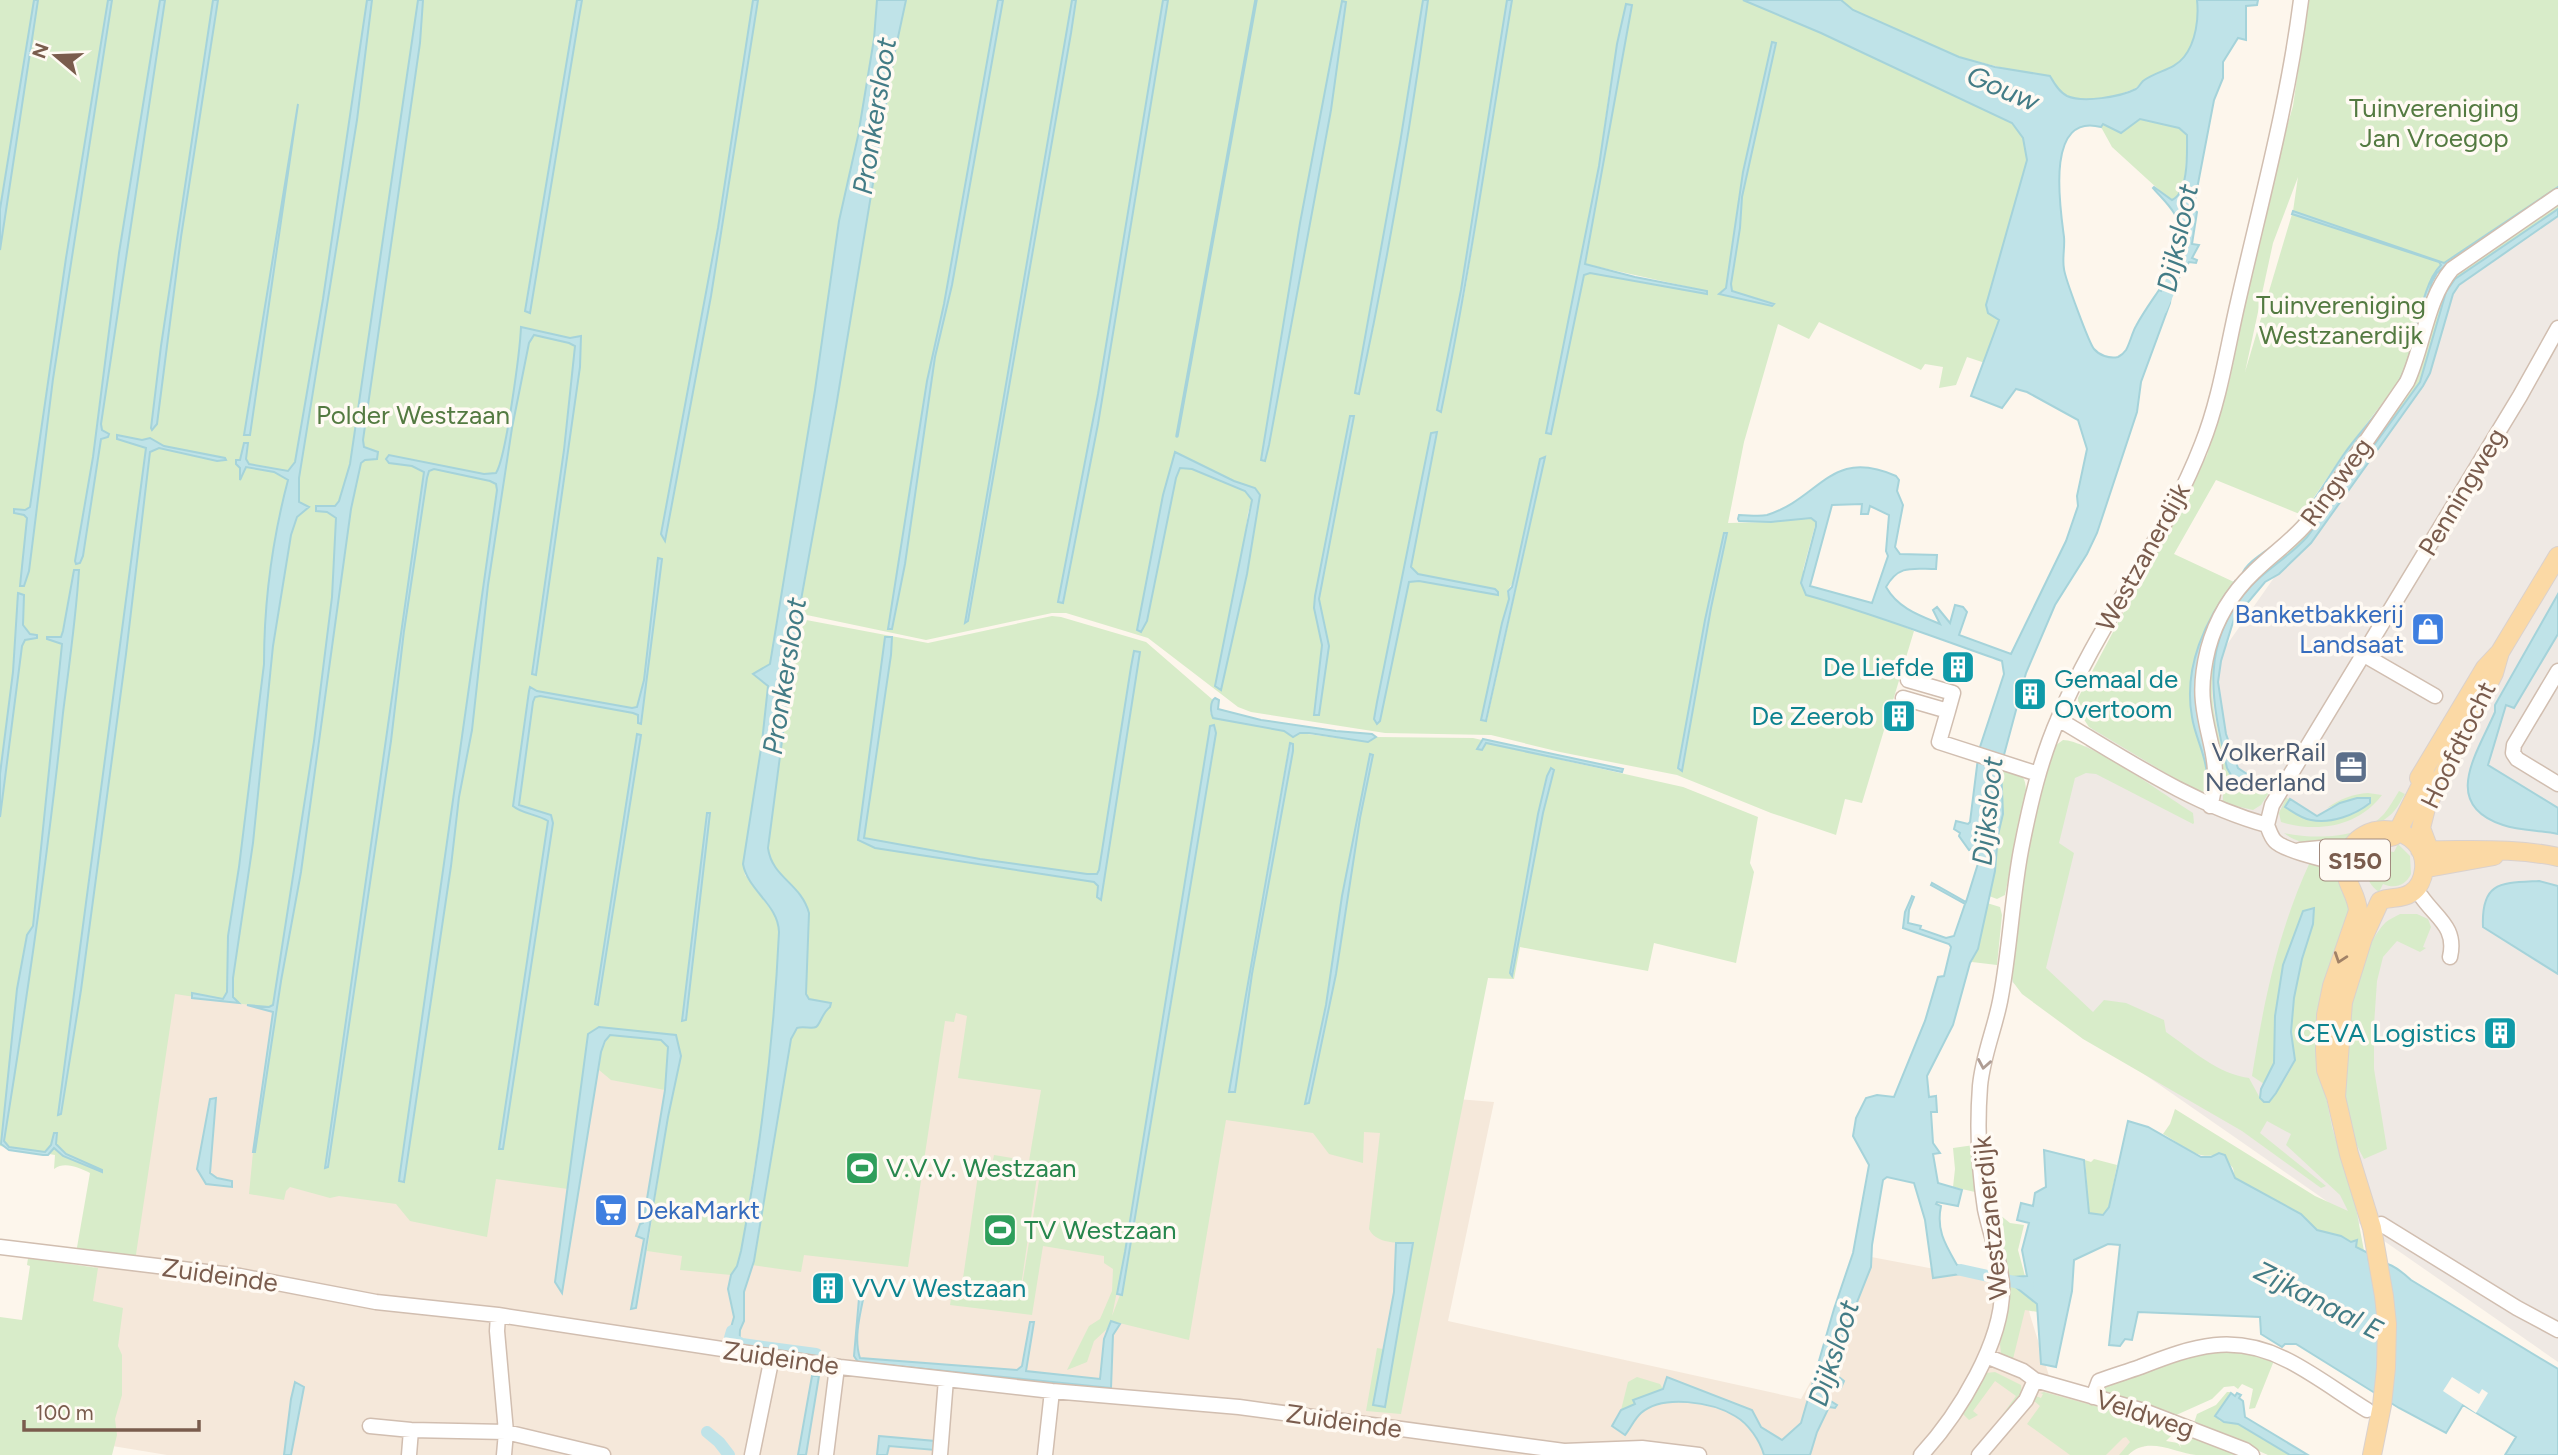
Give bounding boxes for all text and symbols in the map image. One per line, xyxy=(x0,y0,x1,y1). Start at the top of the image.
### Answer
north arrow xyxy=(21,21,91,91)
water label: Pronkersloot xyxy=(845,35,903,197)
text: N xyxy=(27,40,54,61)
water label: Gouw xyxy=(1962,58,2045,119)
park label: Tuinvereniging Jan Vroegop xyxy=(2349,92,2519,154)
water label: Dijksloot xyxy=(2149,181,2205,295)
park label: Tuinvereniging Westzanerdijk xyxy=(2256,289,2426,351)
park label: Polder Westzaan xyxy=(316,399,510,431)
street label: Penningweg xyxy=(2411,422,2513,562)
street label: Ringweg xyxy=(2293,431,2379,533)
street label: Westzanerdijk xyxy=(2089,477,2197,637)
water label: Pronkersloot xyxy=(755,595,813,757)
place label: Banketbakkerij Landsaat xyxy=(2235,598,2404,660)
shop icon: Banketbakkerij Landsaat xyxy=(2409,610,2447,648)
building icon: De Liefde xyxy=(1939,648,1977,686)
place label: De Liefde xyxy=(1823,651,1934,683)
place label: Gemaal de Overtoom xyxy=(2054,663,2178,725)
building icon: Gemaal de Overtoom xyxy=(2011,675,2049,713)
street label: Hoofdtocht xyxy=(2413,676,2503,814)
building icon: De Zeerob xyxy=(1880,697,1918,735)
place label: De Zeerob xyxy=(1751,700,1874,732)
place label: VolkerRail Nederland xyxy=(2205,736,2326,798)
office icon: VolkerRail Nederland xyxy=(2332,748,2370,786)
water label: Dijksloot xyxy=(1964,755,2010,867)
road number: S150 xyxy=(2320,840,2390,880)
one-way arrow xyxy=(2334,952,2348,964)
building icon: CEVA Logistics xyxy=(2481,1014,2519,1052)
place label: CEVA Logistics xyxy=(2297,1017,2476,1049)
one-way arrow xyxy=(1977,1058,1992,1070)
street label: Westzanerdijk xyxy=(1965,1134,2015,1301)
sports icon: V.V.V. Westzaan xyxy=(843,1149,881,1187)
place label: V.V.V. Westzaan xyxy=(886,1152,1077,1184)
supermarket icon: DekaMarkt xyxy=(592,1191,630,1229)
place label: DekaMarkt xyxy=(636,1194,760,1226)
sports icon: TV Westzaan xyxy=(981,1211,1019,1249)
place label: TV Westzaan xyxy=(1024,1214,1177,1246)
street label: Zuideinde xyxy=(160,1251,280,1299)
water label: Zijkanaal E xyxy=(2249,1253,2389,1347)
building icon: VVV Westzaan xyxy=(809,1269,847,1307)
place label: VVV Westzaan xyxy=(852,1272,1026,1304)
water label: Dijksloot xyxy=(1800,1296,1866,1410)
street label: Zuideinde xyxy=(721,1334,841,1382)
street label: Veldweg xyxy=(2092,1383,2198,1445)
scale bar xyxy=(24,1388,200,1432)
street label: Zuideinde xyxy=(1284,1397,1404,1445)
text: 100 m xyxy=(35,1400,94,1425)

